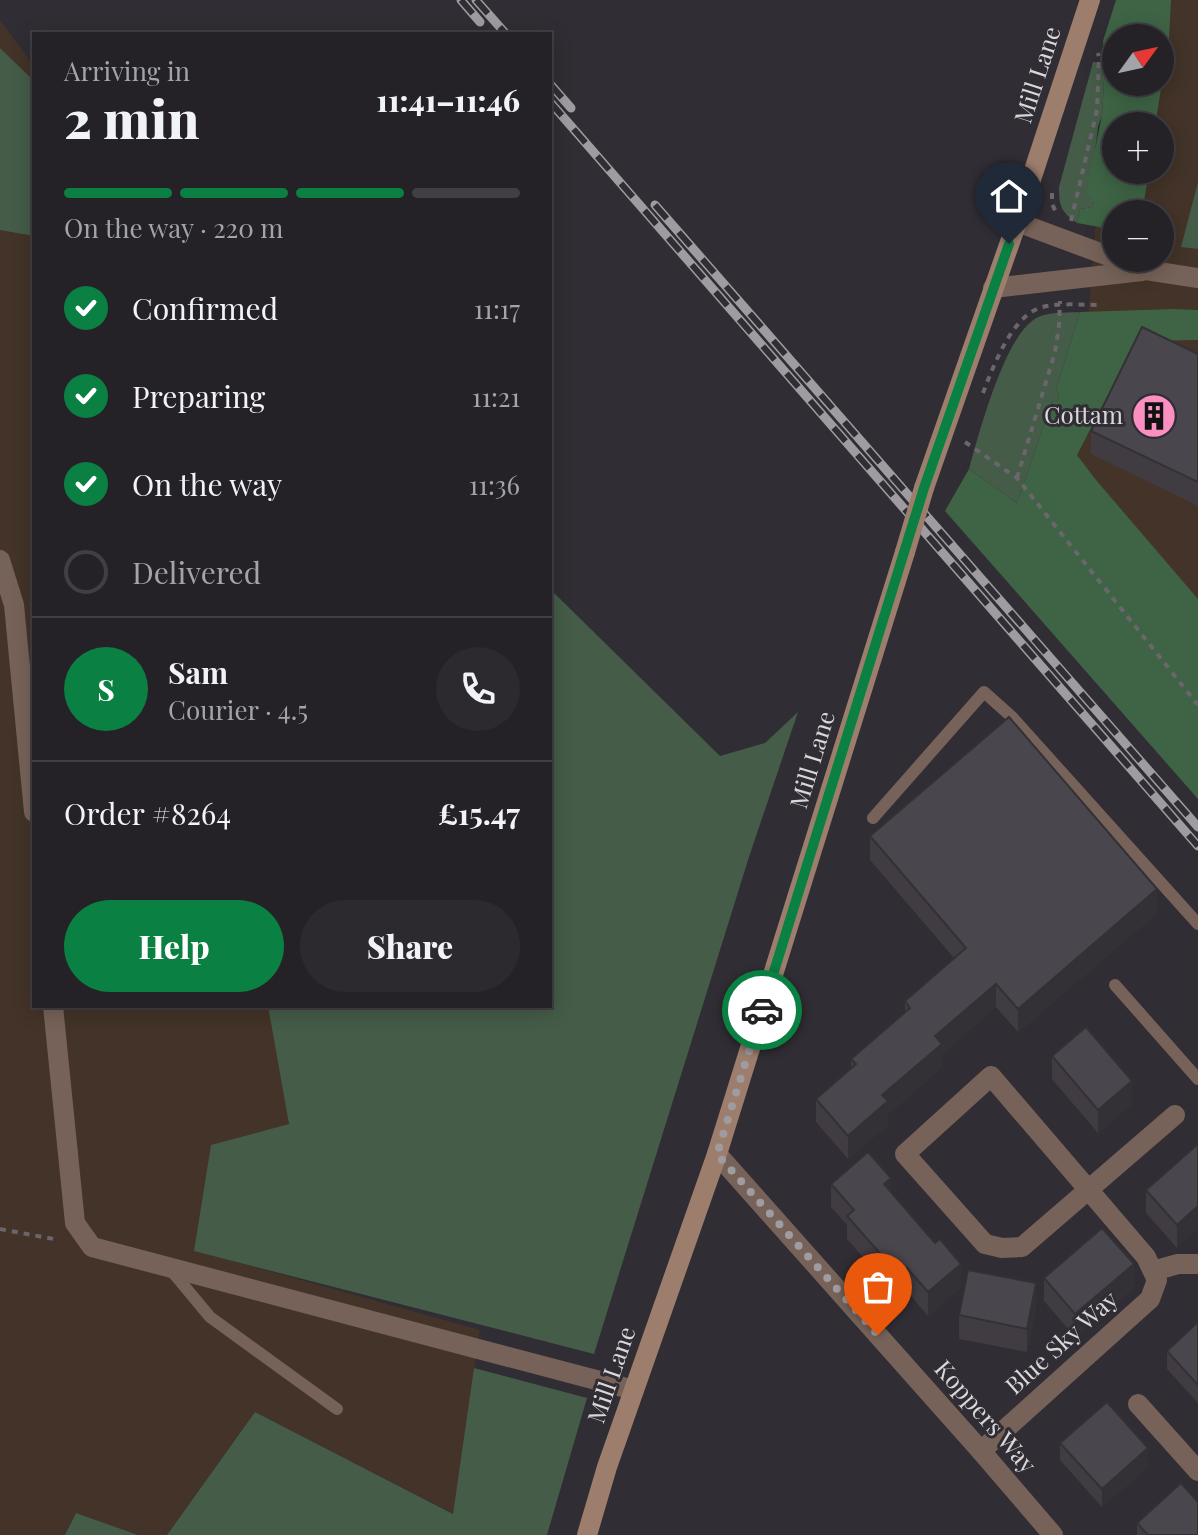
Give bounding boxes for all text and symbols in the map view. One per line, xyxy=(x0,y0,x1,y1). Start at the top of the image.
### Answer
street label: Mill Lane xyxy=(1005,22,1067,127)
north arrow xyxy=(1102,24,1174,96)
map controls xyxy=(1102,24,1174,272)
text: Arriving in xyxy=(64,53,190,88)
text: 11:41–11:46 xyxy=(376,80,520,120)
text: 2 min xyxy=(64,83,199,152)
button: + xyxy=(1102,112,1174,184)
pin xyxy=(975,162,1043,244)
icon: home xyxy=(987,174,1031,218)
button: − xyxy=(1102,200,1174,272)
text: On the way · 220 m xyxy=(64,210,283,245)
icon: check xyxy=(64,286,108,330)
text: Confirmed xyxy=(132,288,278,328)
text: 11:17 xyxy=(474,291,520,326)
icon: check xyxy=(64,374,108,418)
text: Preparing xyxy=(132,376,265,416)
text: 11:21 xyxy=(472,379,520,414)
building icon: Cottam xyxy=(1130,392,1178,440)
place label: Cottam xyxy=(1044,398,1123,430)
icon: check xyxy=(64,462,108,506)
text: On the way xyxy=(132,464,282,504)
text: 11:36 xyxy=(469,467,520,502)
text: Delivered xyxy=(132,552,261,592)
button: phone xyxy=(436,647,520,731)
text: Sam xyxy=(168,652,228,692)
text: S xyxy=(97,669,115,709)
text: Courier · 4.5 xyxy=(168,692,308,727)
street label: Mill Lane xyxy=(781,707,841,812)
text: Order #8264 xyxy=(64,793,231,833)
text: £15.47 xyxy=(438,793,520,833)
button: Help xyxy=(64,900,284,992)
button: Share xyxy=(300,900,520,992)
courier xyxy=(722,970,802,1050)
icon: car xyxy=(740,988,784,1032)
pin xyxy=(844,1253,912,1335)
icon: bag xyxy=(856,1265,900,1309)
street label: Blue Sky Way xyxy=(998,1282,1124,1401)
street label: Mill Lane xyxy=(579,1322,642,1427)
street label: Koppers Way xyxy=(929,1352,1044,1479)

